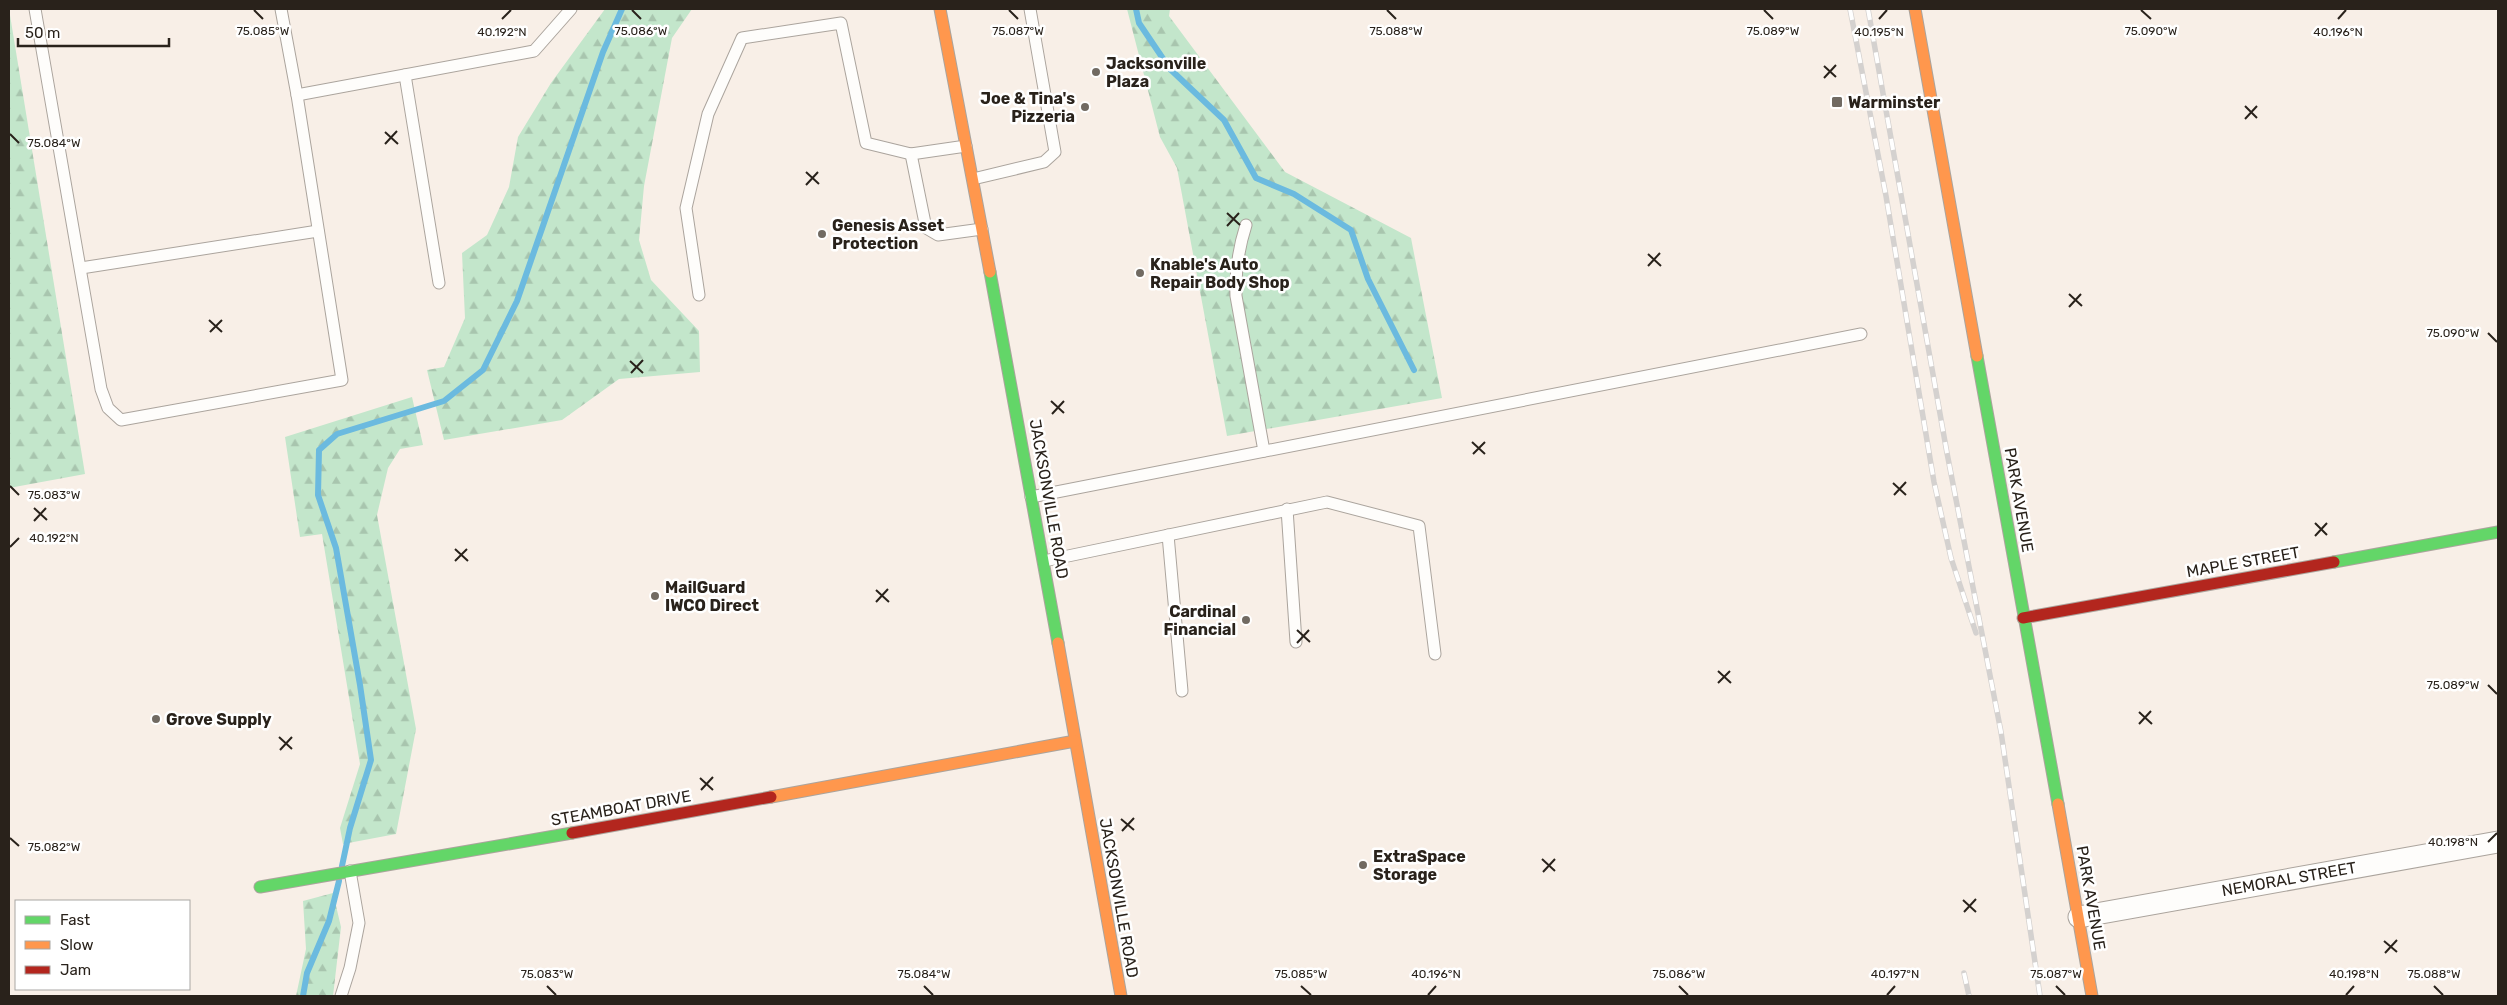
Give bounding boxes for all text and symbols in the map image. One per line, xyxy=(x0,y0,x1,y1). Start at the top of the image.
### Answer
scale bar xyxy=(18,15,169,47)
text: 50 m xyxy=(25,24,60,42)
text: 75.085°W xyxy=(237,24,290,38)
text: 75.086°W xyxy=(615,24,668,38)
text: 75.087°W xyxy=(992,24,1044,38)
text: 75.088°W xyxy=(1369,24,1423,38)
text: 75.089°W xyxy=(1747,24,1800,38)
text: 75.090°W xyxy=(2125,24,2178,38)
text: 40.192°N xyxy=(477,25,527,39)
text: 40.195°N xyxy=(1854,25,1904,39)
text: 40.196°N xyxy=(2313,25,2363,39)
place label: Jacksonville Plaza xyxy=(1106,54,1206,91)
marker: Jacksonville Plaza xyxy=(1090,66,1102,78)
place label: Joe & Tina's Pizzeria xyxy=(980,89,1075,126)
place label: Warminster xyxy=(1848,93,1941,112)
marker: Warminster xyxy=(1830,95,1844,109)
marker: Joe & Tina's Pizzeria xyxy=(1079,101,1091,113)
text: 75.084°W xyxy=(28,136,81,150)
place label: Genesis Asset Protection xyxy=(832,216,945,253)
marker: Genesis Asset Protection xyxy=(816,228,828,240)
place label: Knable's Auto Repair Body Shop xyxy=(1150,255,1290,292)
marker: Knable's Auto Repair Body Shop xyxy=(1134,267,1146,279)
text: 75.090°W xyxy=(2427,326,2480,340)
street label: JACKSONVILLE ROAD xyxy=(1026,418,1072,580)
street label: PARK AVENUE xyxy=(2000,446,2038,554)
text: 75.083°W xyxy=(28,488,81,502)
text: 40.192°N xyxy=(29,531,79,545)
street label: MAPLE STREET xyxy=(2185,543,2301,581)
place label: MailGuard IWCO Direct xyxy=(665,578,760,615)
marker: MailGuard IWCO Direct xyxy=(649,590,661,602)
place label: Cardinal Financial xyxy=(1163,602,1236,639)
marker: Cardinal Financial xyxy=(1240,614,1252,626)
text: 75.089°W xyxy=(2427,678,2480,692)
place label: Grove Supply xyxy=(166,710,272,729)
marker: Grove Supply xyxy=(150,713,162,725)
street label: STEAMBOAT DRIVE xyxy=(549,786,693,830)
street label: JACKSONVILLE ROAD xyxy=(1096,817,1142,979)
text: 40.198°N xyxy=(2428,835,2478,849)
text: 75.082°W xyxy=(28,840,81,854)
street label: PARK AVENUE xyxy=(2072,844,2110,952)
place label: ExtraSpace Storage xyxy=(1373,847,1466,884)
street label: NEMORAL STREET xyxy=(2220,858,2358,900)
marker: ExtraSpace Storage xyxy=(1357,859,1369,871)
legend xyxy=(15,900,190,990)
text: Fast xyxy=(60,911,90,929)
text: Slow xyxy=(60,936,93,954)
text: Jam xyxy=(60,961,91,979)
text: 75.083°W xyxy=(521,967,574,981)
text: 75.084°W xyxy=(898,967,951,981)
text: 75.085°W xyxy=(1275,967,1328,981)
text: 40.196°N xyxy=(1411,967,1461,981)
text: 75.086°W xyxy=(1653,967,1706,981)
text: 40.197°N xyxy=(1871,967,1919,981)
text: 75.087°W xyxy=(2030,967,2082,981)
text: 40.198°N xyxy=(2329,967,2379,981)
text: 75.088°W xyxy=(2407,967,2461,981)

